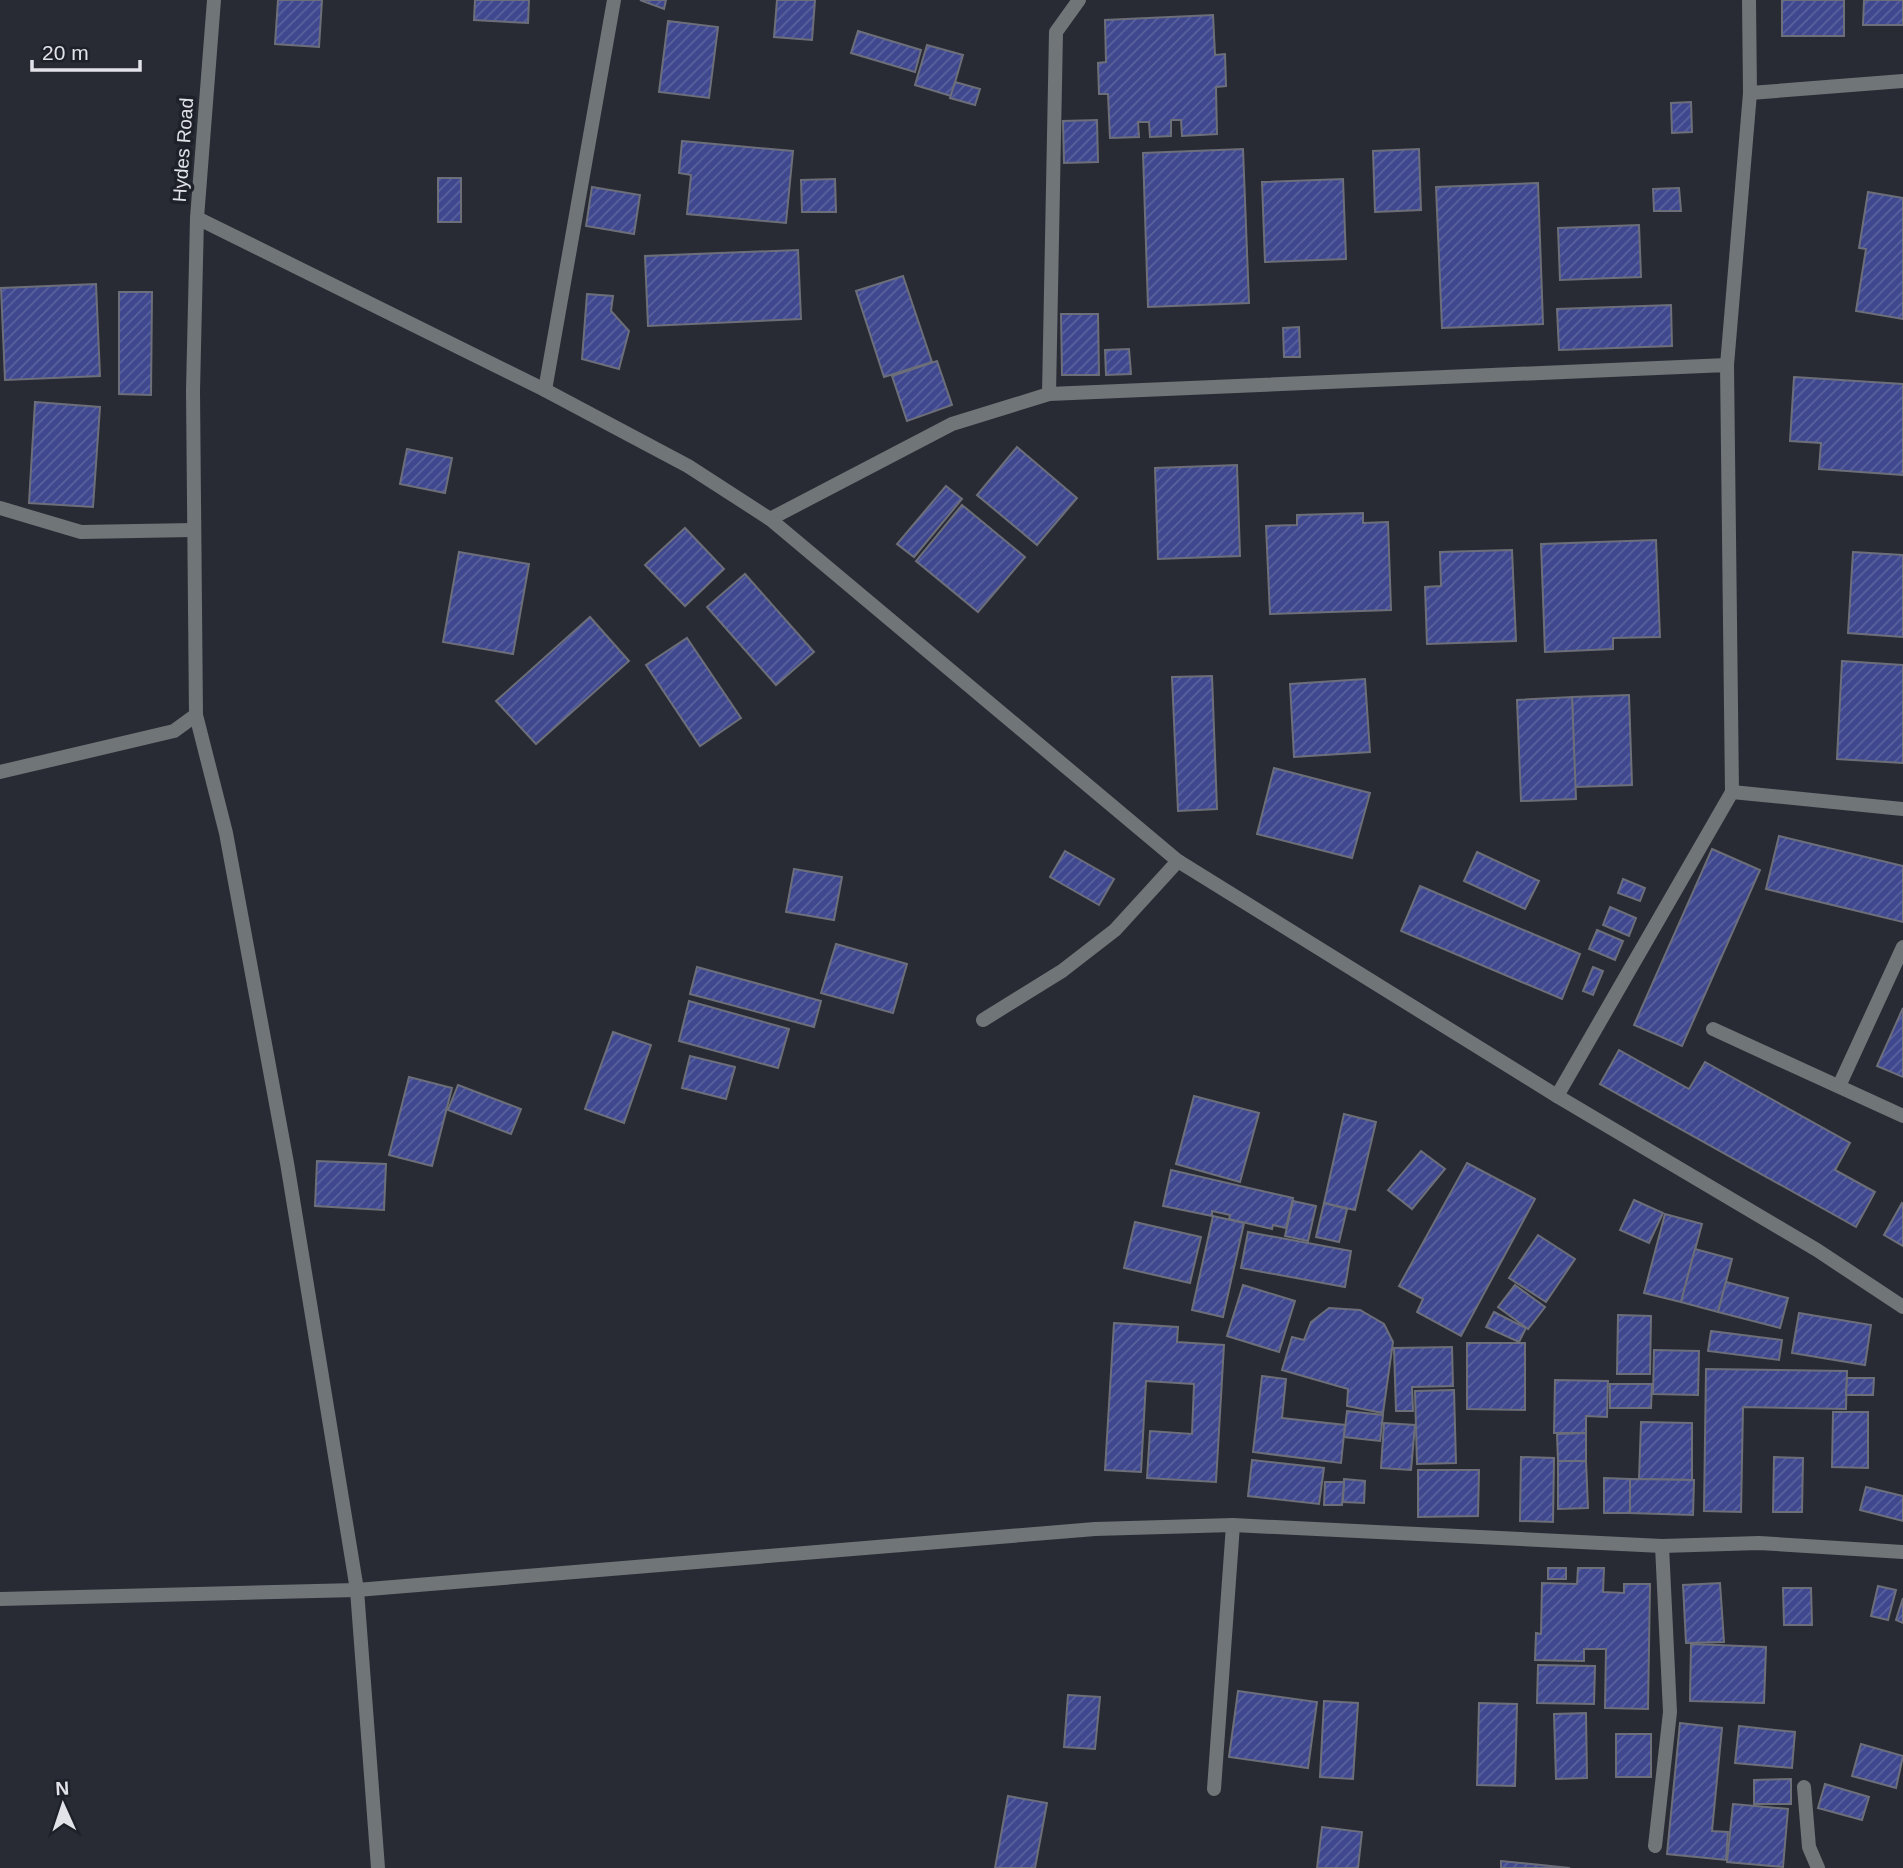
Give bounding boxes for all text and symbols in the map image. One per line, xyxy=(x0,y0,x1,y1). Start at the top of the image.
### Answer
scale bar xyxy=(32,28,140,72)
text: 20 m xyxy=(42,41,89,64)
street label: Hydes Road xyxy=(169,97,197,203)
north arrow xyxy=(28,1770,98,1840)
text: N xyxy=(55,1778,70,1799)

